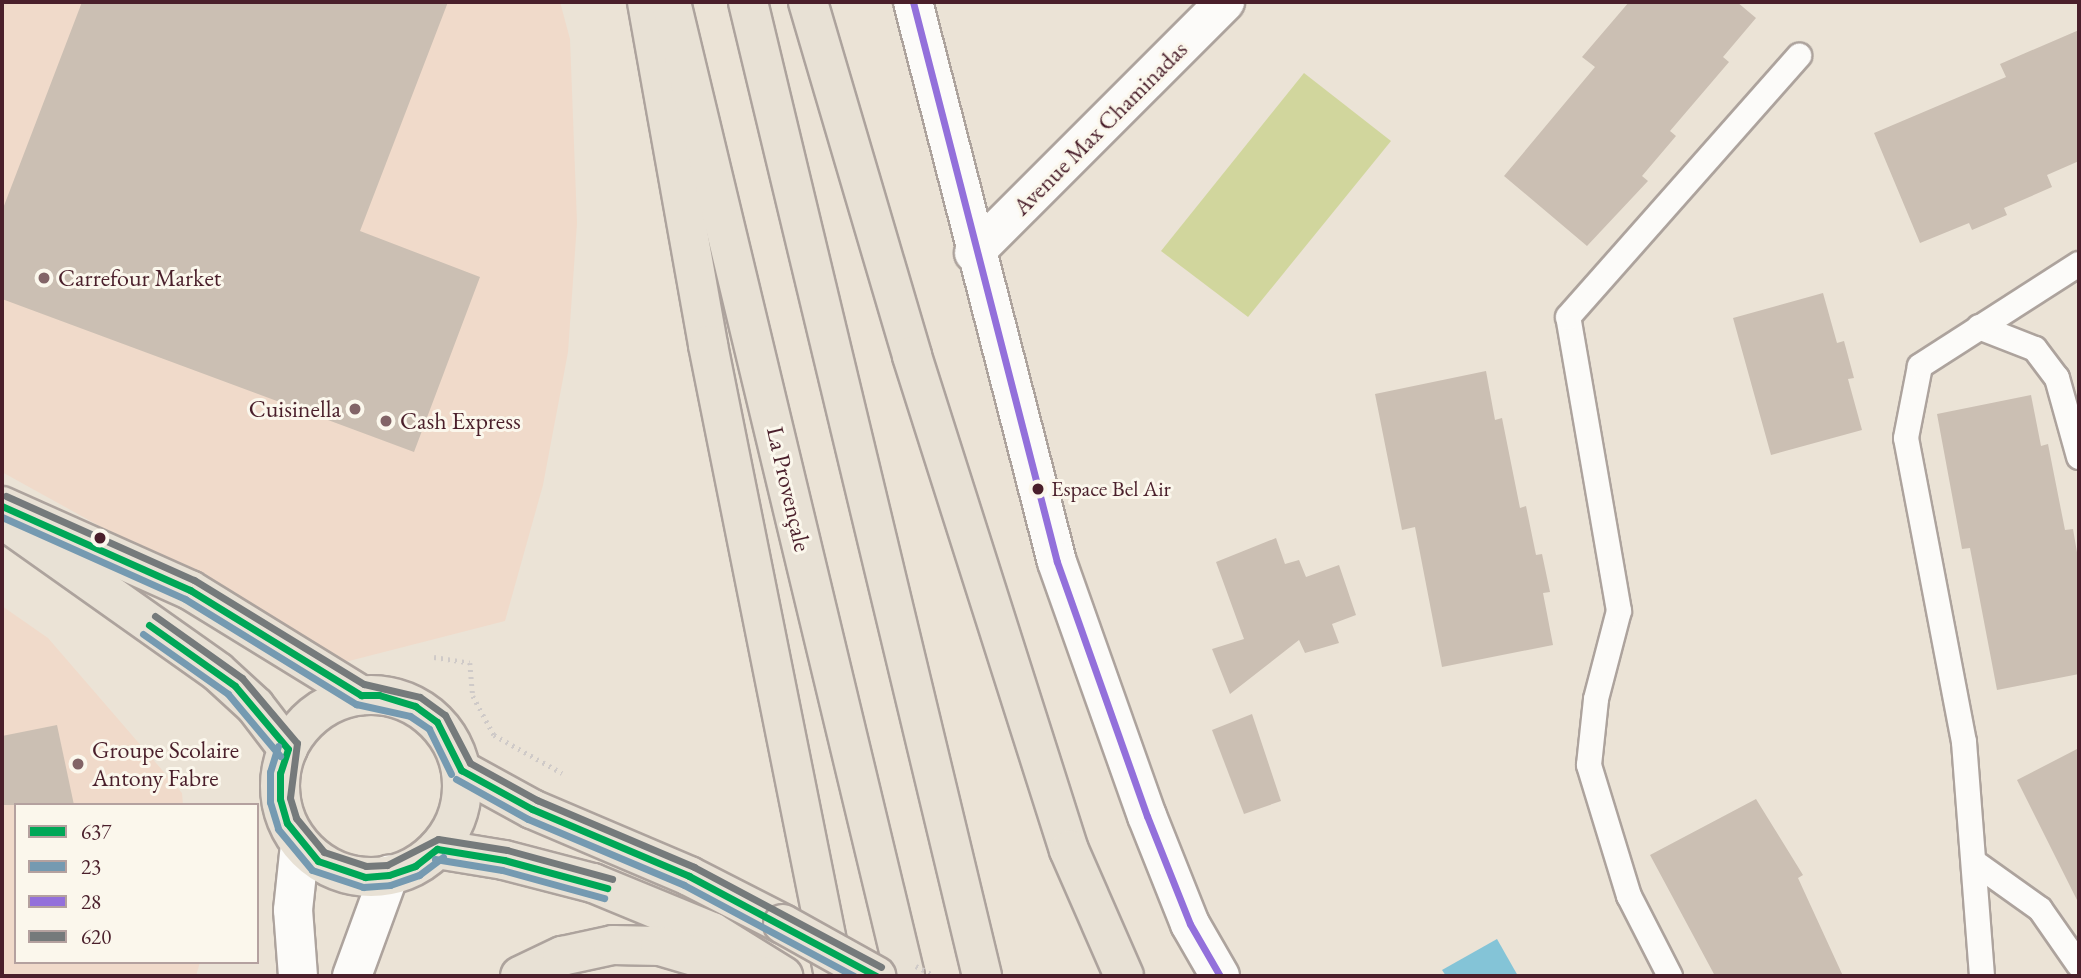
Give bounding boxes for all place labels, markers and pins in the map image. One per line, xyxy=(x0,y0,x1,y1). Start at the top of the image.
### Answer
place label: Carrefour Market xyxy=(58,264,221,292)
marker: Carrefour Market xyxy=(36,270,52,286)
place label: Cuisinella xyxy=(249,395,341,423)
marker: Cuisinella xyxy=(347,401,363,417)
place label: Cash Express xyxy=(400,407,521,435)
marker: Cash Express xyxy=(378,413,394,429)
place label: Espace Bel Air xyxy=(1051,476,1171,502)
marker: Espace Bel Air xyxy=(1031,482,1045,496)
unlabelled marker xyxy=(93,531,107,545)
place label: Groupe Scolaire Antony Fabre xyxy=(92,736,239,792)
marker: Groupe Scolaire Antony Fabre xyxy=(70,756,86,772)

